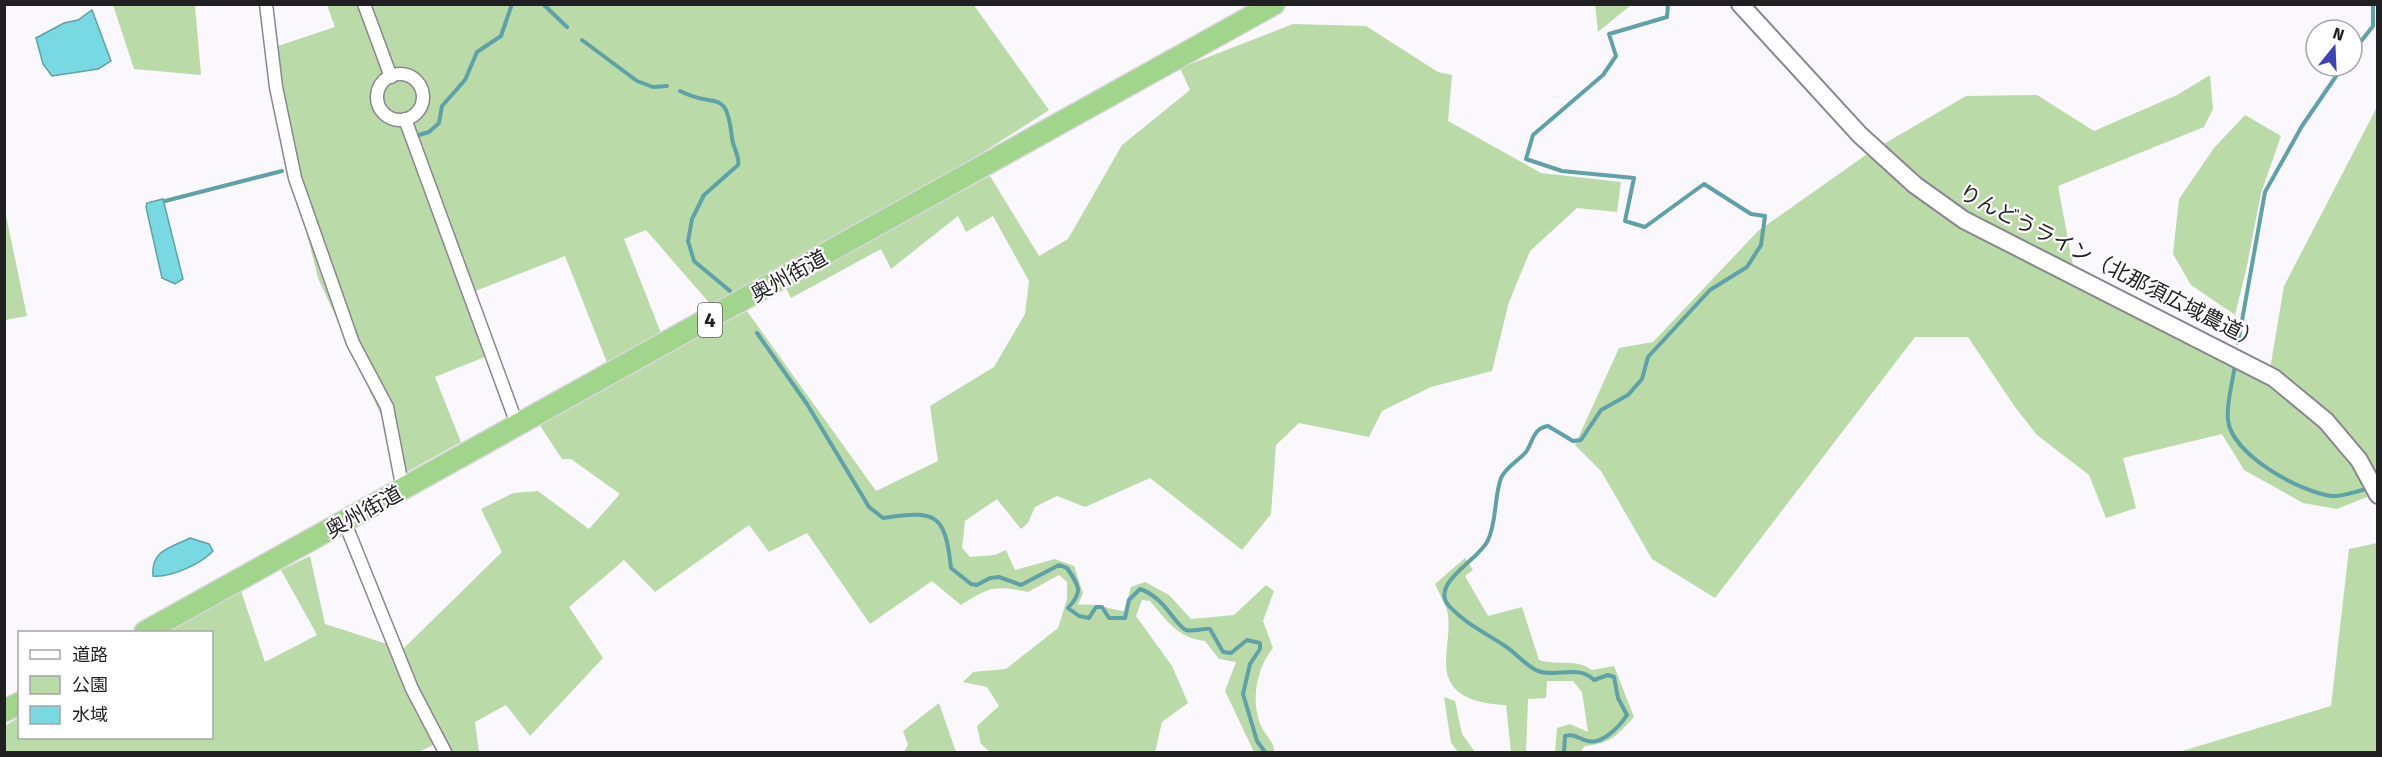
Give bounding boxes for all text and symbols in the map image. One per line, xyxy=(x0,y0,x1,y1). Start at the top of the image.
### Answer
north arrow xyxy=(2304,18,2364,78)
text: N xyxy=(2331,24,2346,45)
street label: りんどうライン（北那須広域農道） xyxy=(1955,179,2265,355)
street label: 奥州街道 xyxy=(746,244,832,308)
road number: 4 xyxy=(698,303,722,337)
street label: 奥州街道 xyxy=(321,480,407,544)
legend xyxy=(18,631,213,739)
text: 道路 xyxy=(72,644,108,666)
text: 公園 xyxy=(72,674,108,696)
text: 水域 xyxy=(72,704,108,726)

